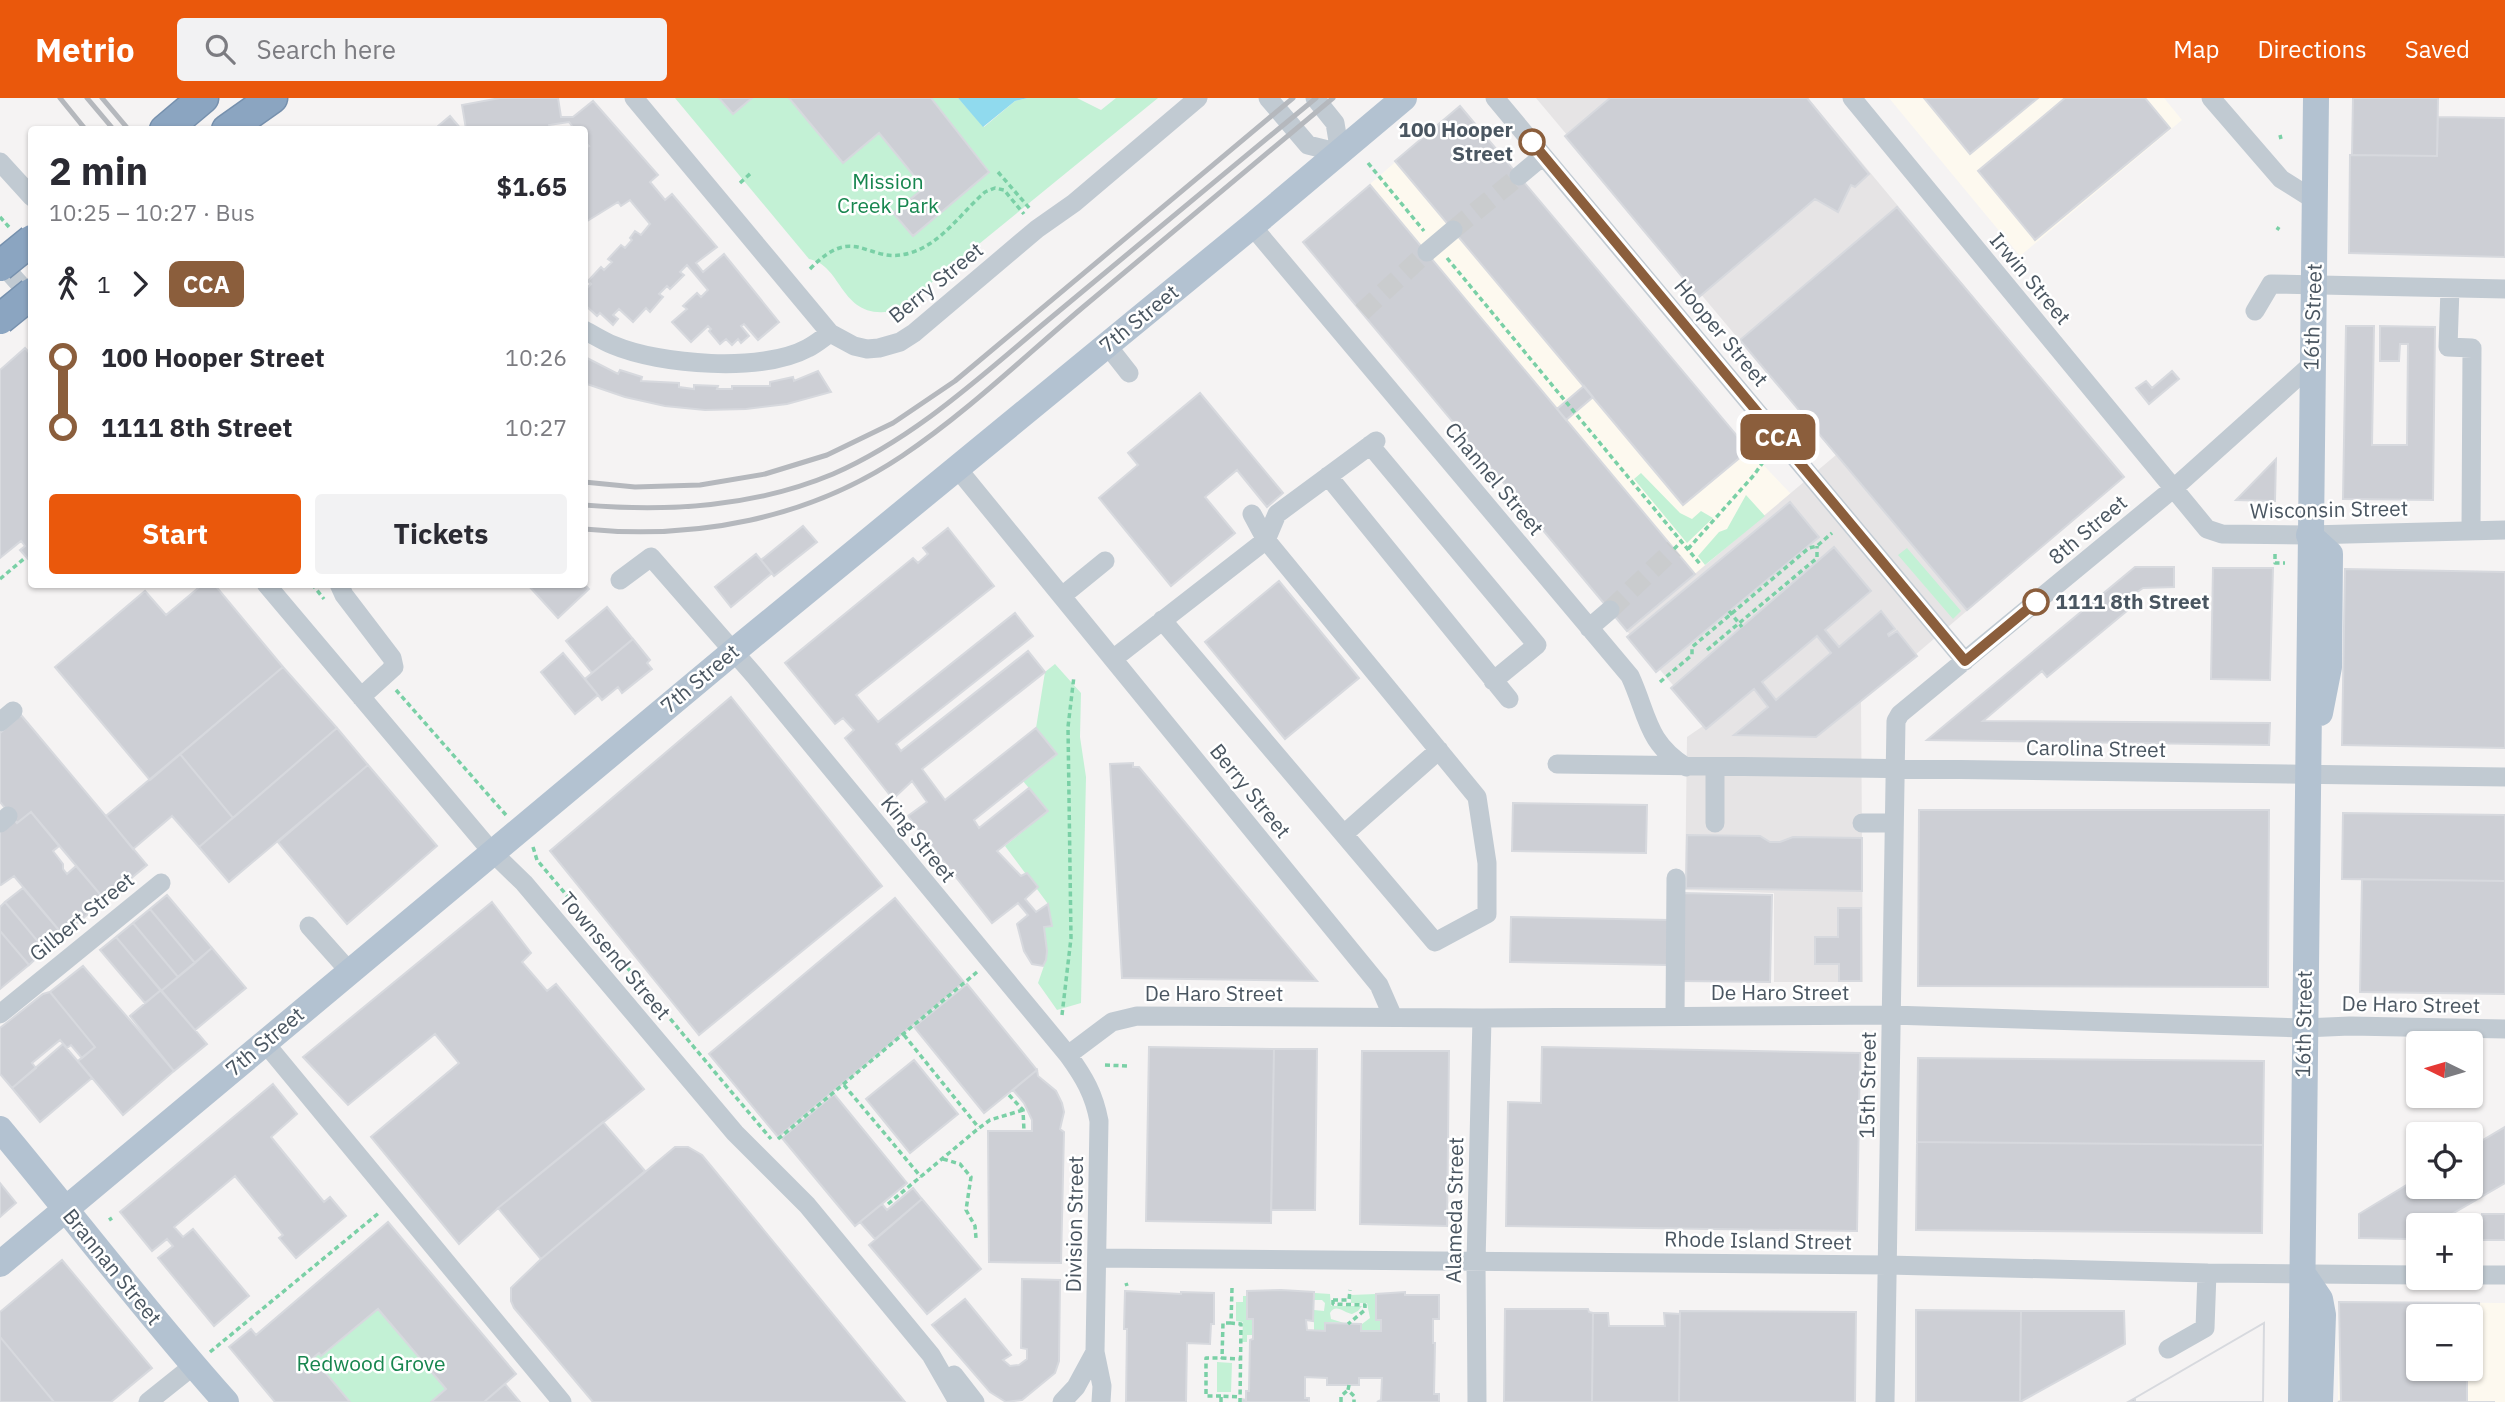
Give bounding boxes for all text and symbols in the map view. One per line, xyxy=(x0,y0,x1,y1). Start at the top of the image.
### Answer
search box xyxy=(177,18,667,81)
text: Metrio xyxy=(35,28,135,71)
icon: search xyxy=(201,30,239,68)
text: Search here xyxy=(257,32,396,66)
text: Map xyxy=(2173,33,2219,65)
text: Directions xyxy=(2257,33,2367,65)
text: Saved xyxy=(2405,33,2470,65)
place label: 100 Hooper Street xyxy=(1398,115,1514,167)
marker: 100 Hooper Street xyxy=(1519,129,1545,155)
text: 2 min xyxy=(49,146,148,195)
park label: Mission Creek Park xyxy=(837,167,939,219)
text: $1.65 xyxy=(497,169,567,203)
text: 10:25 – 10:27 · Bus xyxy=(49,197,255,227)
street label: Irwin Street xyxy=(1984,226,2078,330)
street label: Berry Street xyxy=(882,236,988,329)
street label: 16th Street xyxy=(2296,263,2328,371)
icon: walk xyxy=(49,265,87,303)
icon: forward xyxy=(121,265,159,303)
text: CCA xyxy=(183,268,230,300)
text: 1 xyxy=(97,269,111,299)
street label: Hooper Street xyxy=(1669,273,1775,392)
street label: 7th Street xyxy=(1093,278,1184,359)
text: 100 Hooper Street xyxy=(101,340,325,374)
text: 10:26 xyxy=(505,342,567,372)
text: 1111 8th Street xyxy=(101,410,292,444)
text: 10:27 xyxy=(505,412,567,442)
line badge: CCA xyxy=(1738,414,1818,460)
street label: Channel Street xyxy=(1439,416,1550,541)
text: CCA xyxy=(1754,421,1802,453)
street label: 8th Street xyxy=(2042,488,2133,570)
button: Start xyxy=(49,494,301,574)
button: Tickets xyxy=(315,494,567,574)
street label: Wisconsin Street xyxy=(2250,494,2408,524)
place label: 1111 8th Street xyxy=(2055,587,2210,615)
marker: 1111 8th Street xyxy=(2023,589,2049,615)
street label: 7th Street xyxy=(654,637,745,719)
street label: Carolina Street xyxy=(2026,733,2166,763)
street label: Berry Street xyxy=(1204,737,1297,843)
street label: King Street xyxy=(875,789,962,888)
street label: Gilbert Street xyxy=(23,865,140,967)
street label: Townsend Street xyxy=(554,886,678,1025)
street label: 16th Street xyxy=(2288,970,2318,1078)
street label: De Haro Street xyxy=(1711,978,1849,1006)
street label: De Haro Street xyxy=(1145,979,1283,1007)
street label: De Haro Street xyxy=(2342,989,2481,1019)
street label: 7th Street xyxy=(219,1000,310,1082)
street label: 15th Street xyxy=(1852,1031,1882,1139)
north arrow xyxy=(2406,1031,2483,1108)
map controls xyxy=(2406,1031,2483,1381)
button: locate xyxy=(2406,1122,2483,1199)
street label: Alameda Street xyxy=(1439,1137,1469,1283)
street label: Division Street xyxy=(1059,1155,1089,1293)
street label: Brannan Street xyxy=(57,1202,168,1330)
button: + xyxy=(2406,1213,2483,1290)
street label: Rhode Island Street xyxy=(1664,1224,1852,1256)
button: − xyxy=(2406,1304,2483,1381)
park label: Redwood Grove xyxy=(297,1349,446,1377)

